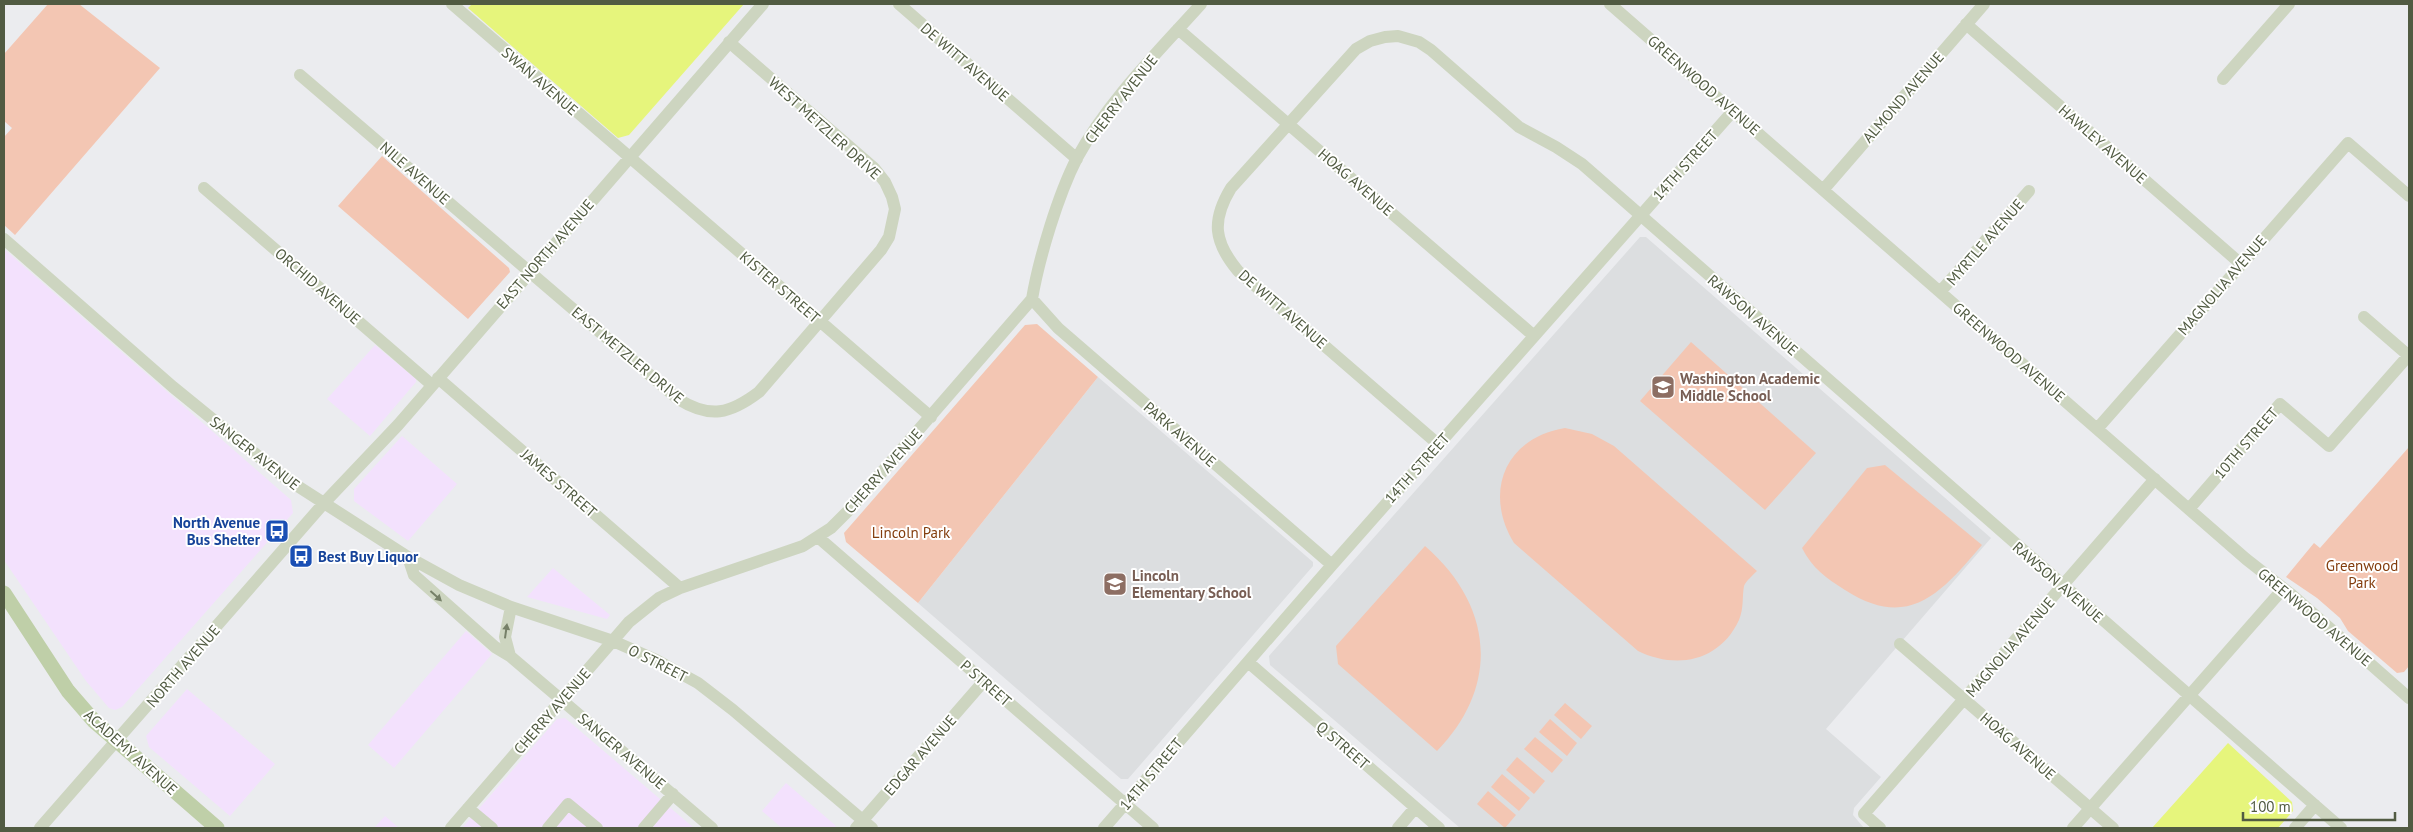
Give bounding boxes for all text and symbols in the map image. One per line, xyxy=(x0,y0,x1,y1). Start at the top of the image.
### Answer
street label: DE WITT AVENUE xyxy=(917,18,1013,106)
street label: GREENWOOD AVENUE xyxy=(1644,31,1764,139)
street label: SWAN AVENUE xyxy=(498,43,582,119)
street label: ALMOND AVENUE xyxy=(1858,47,1948,147)
street label: CHERRY AVENUE xyxy=(1080,51,1162,147)
street label: WEST METZLER DRIVE xyxy=(765,73,885,183)
street label: HAWLEY AVENUE xyxy=(2055,101,2151,187)
street label: 14TH STREET xyxy=(1648,125,1722,204)
street label: NILE AVENUE xyxy=(376,138,454,208)
street label: HOAG AVENUE xyxy=(1314,144,1398,220)
street label: EAST NORTH AVENUE xyxy=(492,195,598,313)
street label: MYRTLE AVENUE xyxy=(1942,195,2028,289)
street label: MAGNOLIA AVENUE xyxy=(2173,231,2271,339)
street label: ORCHID AVENUE xyxy=(271,244,365,328)
street label: KISTER STREET xyxy=(736,247,825,328)
street label: DE WITT AVENUE xyxy=(1235,265,1331,353)
street label: RAWSON AVENUE xyxy=(1704,271,1802,359)
street label: GREENWOOD AVENUE xyxy=(1949,298,2069,406)
street label: EAST METZLER DRIVE xyxy=(568,302,688,408)
place label: Washington Academic Middle School xyxy=(1680,369,1821,405)
school or university icon: Washington Academic Middle School xyxy=(1650,374,1676,400)
street label: PARK AVENUE xyxy=(1140,397,1220,471)
street label: 10TH STREET xyxy=(2210,403,2283,483)
street label: SANGER AVENUE xyxy=(206,412,304,494)
street label: CHERRY AVENUE xyxy=(840,425,926,517)
street label: 14TH STREET xyxy=(1380,428,1454,507)
street label: JAMES STREET xyxy=(516,444,601,522)
place label: North Avenue Bus Shelter xyxy=(173,513,261,549)
bus stop icon: North Avenue Bus Shelter xyxy=(264,518,290,544)
park label: Lincoln Park xyxy=(872,523,951,542)
street label: RAWSON AVENUE xyxy=(2009,538,2107,626)
bus stop icon: Best Buy Liquor xyxy=(288,543,314,569)
place label: Best Buy Liquor xyxy=(318,547,419,566)
park label: Greenwood Park xyxy=(2326,556,2398,592)
street label: GREENWOOD AVENUE xyxy=(2254,564,2376,670)
place label: Lincoln Elementary School xyxy=(1132,566,1252,602)
school or university icon: Lincoln Elementary School xyxy=(1102,571,1128,597)
one-way arrow xyxy=(429,590,442,601)
street label: MAGNOLIA AVENUE xyxy=(1961,593,2059,701)
street label: NORTH AVENUE xyxy=(142,621,224,711)
one-way arrow xyxy=(502,623,510,639)
street label: O STREET xyxy=(625,640,691,686)
street label: P STREET xyxy=(957,656,1016,711)
street label: CHERRY AVENUE xyxy=(509,664,595,758)
street label: ACADEMY AVENUE xyxy=(80,705,182,799)
street label: HOAG AVENUE xyxy=(1976,708,2060,784)
street label: SANGER AVENUE xyxy=(574,709,670,793)
street label: EDGAR AVENUE xyxy=(880,711,960,799)
street label: Q STREET xyxy=(1313,717,1374,774)
street label: 14TH STREET xyxy=(1115,734,1187,814)
scale bar xyxy=(2243,790,2396,822)
text: 100 m xyxy=(2250,797,2291,816)

